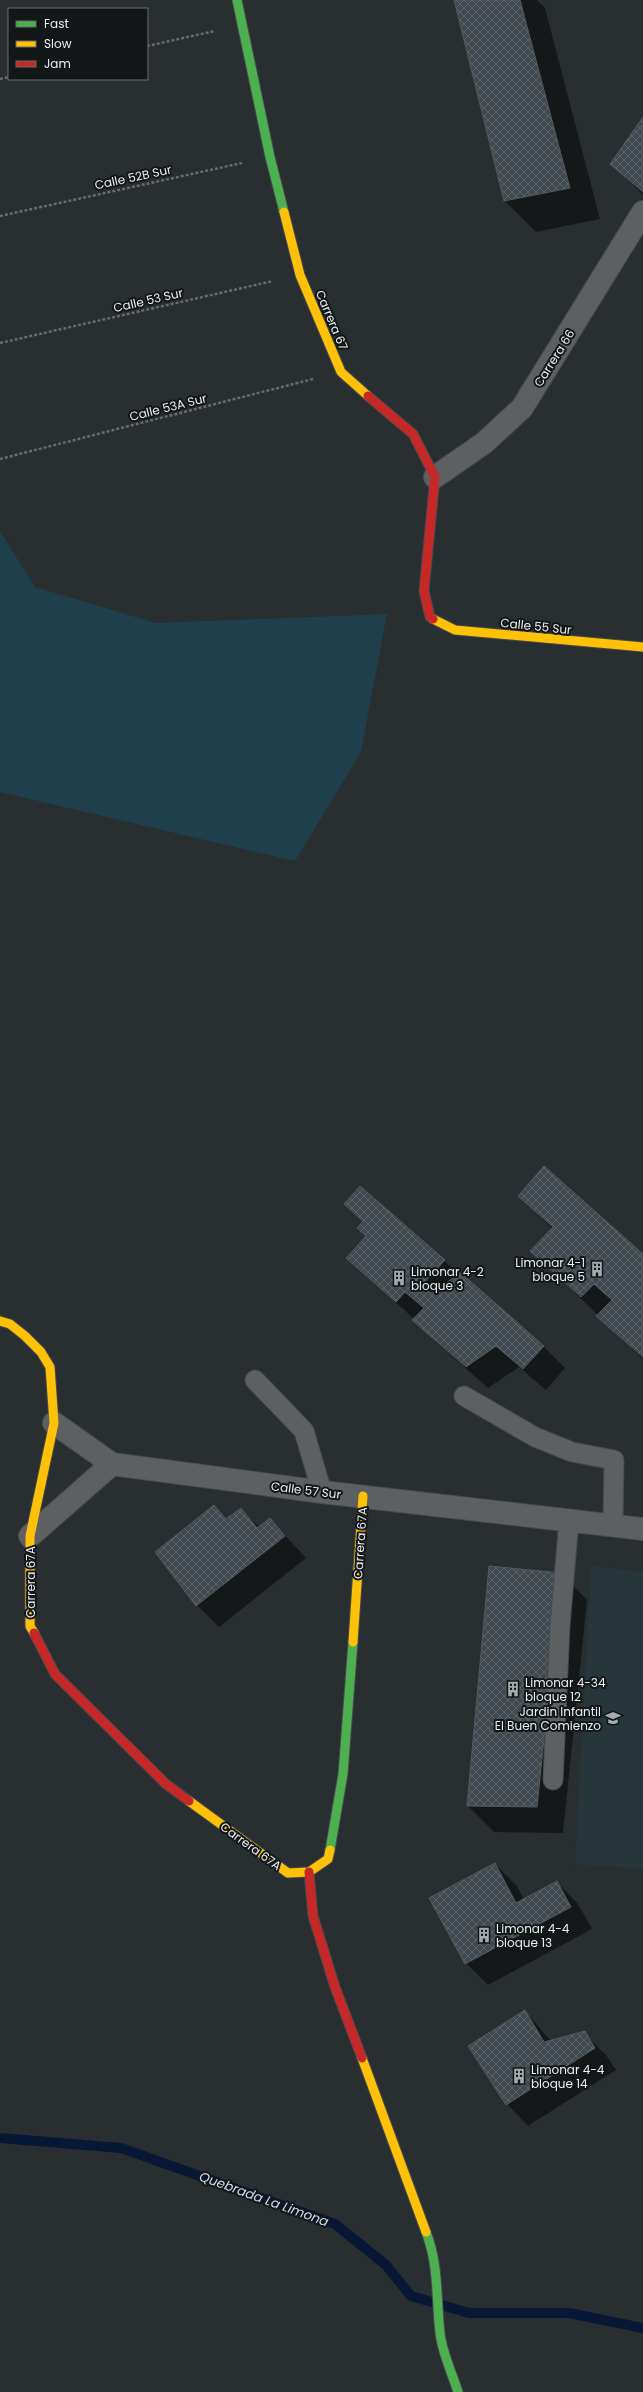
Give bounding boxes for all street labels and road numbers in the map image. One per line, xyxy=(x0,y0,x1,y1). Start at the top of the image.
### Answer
street label: Calle 52B Sur xyxy=(93,160,173,193)
street label: Calle 53 Sur xyxy=(112,284,185,316)
street label: Carrera 67 xyxy=(312,287,352,353)
street label: Carrera 66 xyxy=(530,326,578,390)
street label: Calle 53A Sur xyxy=(128,389,209,425)
street label: Calle 55 Sur xyxy=(500,614,573,638)
street label: Calle 57 Sur xyxy=(270,1477,342,1503)
street label: Carrera 67A xyxy=(349,1507,371,1579)
street label: Carrera 67A xyxy=(22,1546,39,1618)
street label: Carrera 67A xyxy=(217,1818,285,1874)

